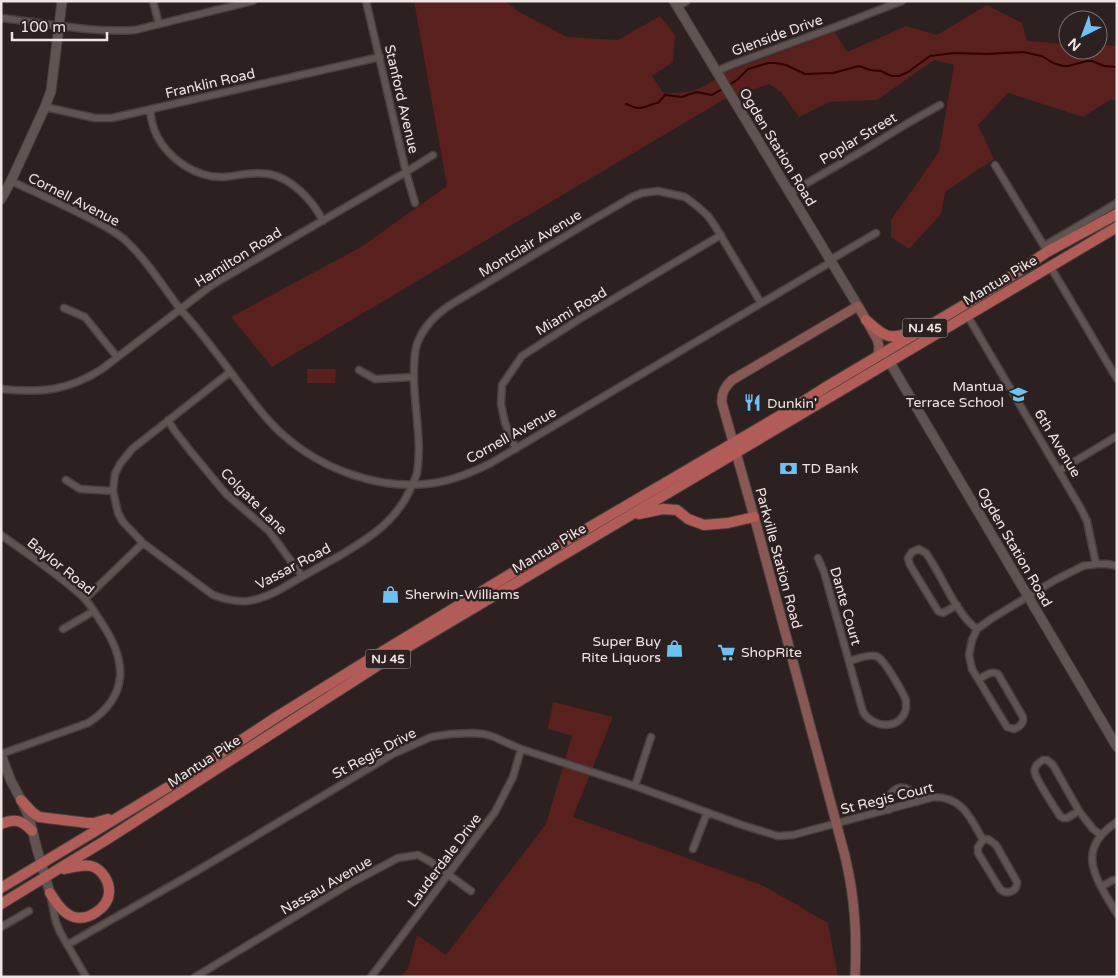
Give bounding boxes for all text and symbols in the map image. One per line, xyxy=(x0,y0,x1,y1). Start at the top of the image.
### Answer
scale bar xyxy=(12,10,108,42)
north arrow xyxy=(1058,10,1108,60)
street label: Glenside Drive xyxy=(729,11,825,60)
text: 100 m xyxy=(20,18,66,36)
text: N xyxy=(1065,34,1085,54)
street label: Stanford Avenue xyxy=(381,43,422,155)
street label: Franklin Road xyxy=(163,65,257,102)
street label: Ogden Station Road xyxy=(736,85,820,209)
street label: Poplar Street xyxy=(817,108,900,168)
street label: Cornell Avenue xyxy=(25,169,122,230)
street label: Montclair Avenue xyxy=(476,206,585,281)
street label: Hamilton Road xyxy=(192,224,285,291)
street label: Mantua Pike xyxy=(960,252,1040,309)
street label: Miami Road xyxy=(533,284,610,339)
road number: NJ 45 xyxy=(902,318,948,338)
place label: Mantua Terrace School xyxy=(906,378,1004,411)
school or university icon: Mantua Terrace School xyxy=(1008,384,1028,404)
restaurant icon: Dunkin' xyxy=(743,393,763,413)
place label: Dunkin' xyxy=(767,395,817,412)
street label: Cornell Avenue xyxy=(463,404,559,467)
street label: 6th Avenue xyxy=(1031,406,1085,480)
bank icon: TD Bank xyxy=(778,458,798,478)
place label: TD Bank xyxy=(802,460,859,477)
street label: Colgate Lane xyxy=(217,465,291,538)
street label: Ogden Station Road xyxy=(973,485,1056,610)
street label: Parkville Station Road xyxy=(751,486,806,631)
street label: Mantua Pike xyxy=(509,520,589,577)
street label: Baylor Road xyxy=(24,534,98,599)
street label: Vassar Road xyxy=(253,540,334,593)
street label: Dante Court xyxy=(826,565,865,648)
shop icon: Sherwin-Williams xyxy=(381,584,401,604)
place label: Sherwin-Williams xyxy=(405,586,520,603)
place label: Super Buy Rite Liquors xyxy=(581,633,661,666)
shop icon: Super Buy Rite Liquors xyxy=(665,639,685,659)
supermarket icon: ShopRite xyxy=(717,642,737,662)
place label: ShopRite xyxy=(741,644,802,661)
road number: NJ 45 xyxy=(366,650,410,669)
street label: St Regis Drive xyxy=(329,724,419,783)
street label: Mantua Pike xyxy=(165,732,244,791)
street label: St Regis Court xyxy=(839,779,936,818)
street label: Lauderdale Drive xyxy=(404,810,485,910)
street label: Nassau Avenue xyxy=(278,852,375,918)

